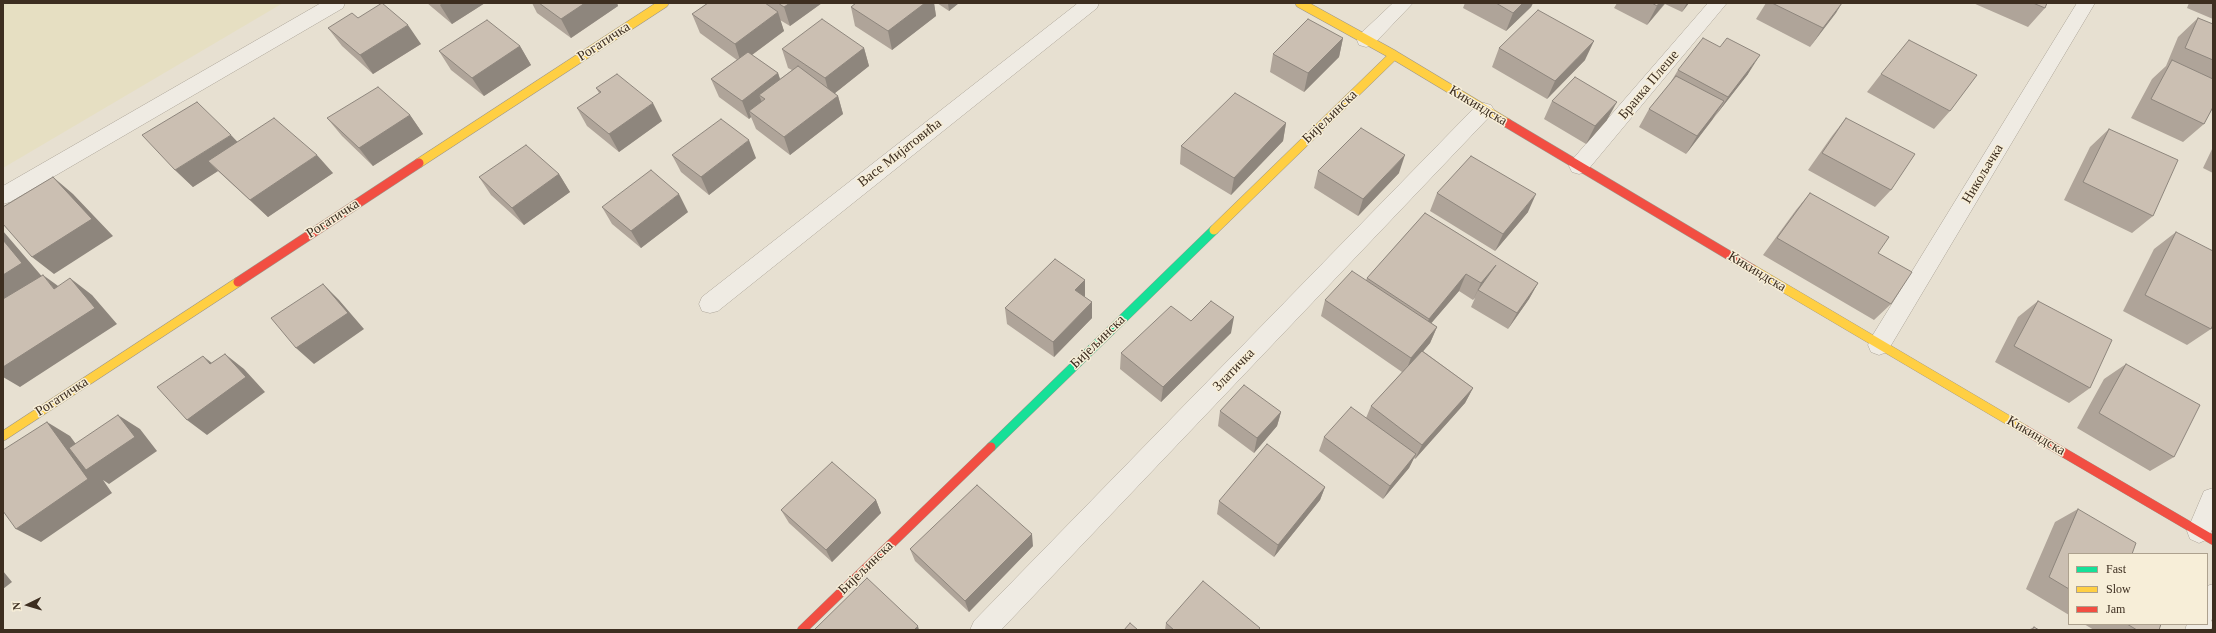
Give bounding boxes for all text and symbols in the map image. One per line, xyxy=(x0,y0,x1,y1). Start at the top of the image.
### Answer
street label: Рогатичка xyxy=(574,19,634,65)
street label: Бранка Плеше xyxy=(1615,47,1683,123)
street label: Кикиндска xyxy=(1446,82,1510,130)
street label: Бијељинска xyxy=(1299,87,1361,147)
street label: Васе Мијатовића xyxy=(855,115,945,191)
street label: Никољачка xyxy=(1959,141,2007,207)
street label: Рогатичка xyxy=(303,196,363,242)
street label: Кикиндска xyxy=(1725,248,1789,296)
street label: Бијељинска xyxy=(1067,312,1129,372)
street label: Златичка xyxy=(1210,345,1258,395)
street label: Рогатичка xyxy=(32,374,92,420)
street label: Кикиндска xyxy=(2004,413,2068,459)
street label: Бијељинска xyxy=(835,538,897,598)
legend xyxy=(2068,553,2208,625)
text: Fast xyxy=(2106,562,2126,576)
text: Slow xyxy=(2106,582,2131,596)
north arrow xyxy=(8,585,48,625)
text: N xyxy=(10,602,22,611)
text: Jam xyxy=(2106,602,2125,616)

